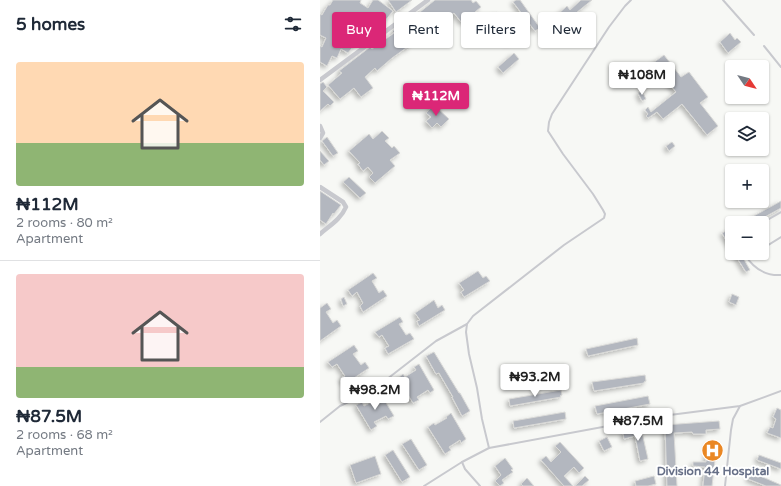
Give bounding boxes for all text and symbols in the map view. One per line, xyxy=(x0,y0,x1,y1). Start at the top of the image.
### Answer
chip: Buy xyxy=(332,12,386,48)
chip: Rent xyxy=(394,12,453,48)
chip: Filters xyxy=(461,12,530,48)
chip: New xyxy=(538,12,596,48)
icon: filters xyxy=(282,13,304,35)
text: 5 homes xyxy=(16,14,85,35)
north arrow xyxy=(725,60,769,104)
map controls xyxy=(725,60,769,260)
pin: ₦108M xyxy=(614,62,670,96)
text: ₦108M xyxy=(618,67,666,83)
pin: ₦112M xyxy=(408,83,464,117)
icon: home xyxy=(124,88,196,160)
text: ₦112M xyxy=(412,88,460,104)
button: layers xyxy=(725,112,769,156)
button: + xyxy=(725,164,769,208)
text: ₦112M xyxy=(16,194,79,215)
text: 2 rooms · 80 m² xyxy=(16,215,113,231)
button: − xyxy=(725,216,769,260)
text: Apartment xyxy=(16,231,83,247)
icon: home xyxy=(124,300,196,372)
pin: ₦93.2M xyxy=(502,364,568,398)
text: ₦93.2M xyxy=(509,369,561,385)
pin: ₦98.2M xyxy=(342,377,408,411)
text: ₦98.2M xyxy=(349,382,401,398)
text: ₦87.5M xyxy=(16,406,82,427)
pin: ₦87.5M xyxy=(605,408,671,442)
text: ₦87.5M xyxy=(613,413,663,429)
text: 2 rooms · 68 m² xyxy=(16,427,113,443)
hospital icon: Division 44 Hospital xyxy=(700,437,726,463)
text: Apartment xyxy=(16,443,83,459)
place label: Division 44 Hospital xyxy=(657,464,769,479)

